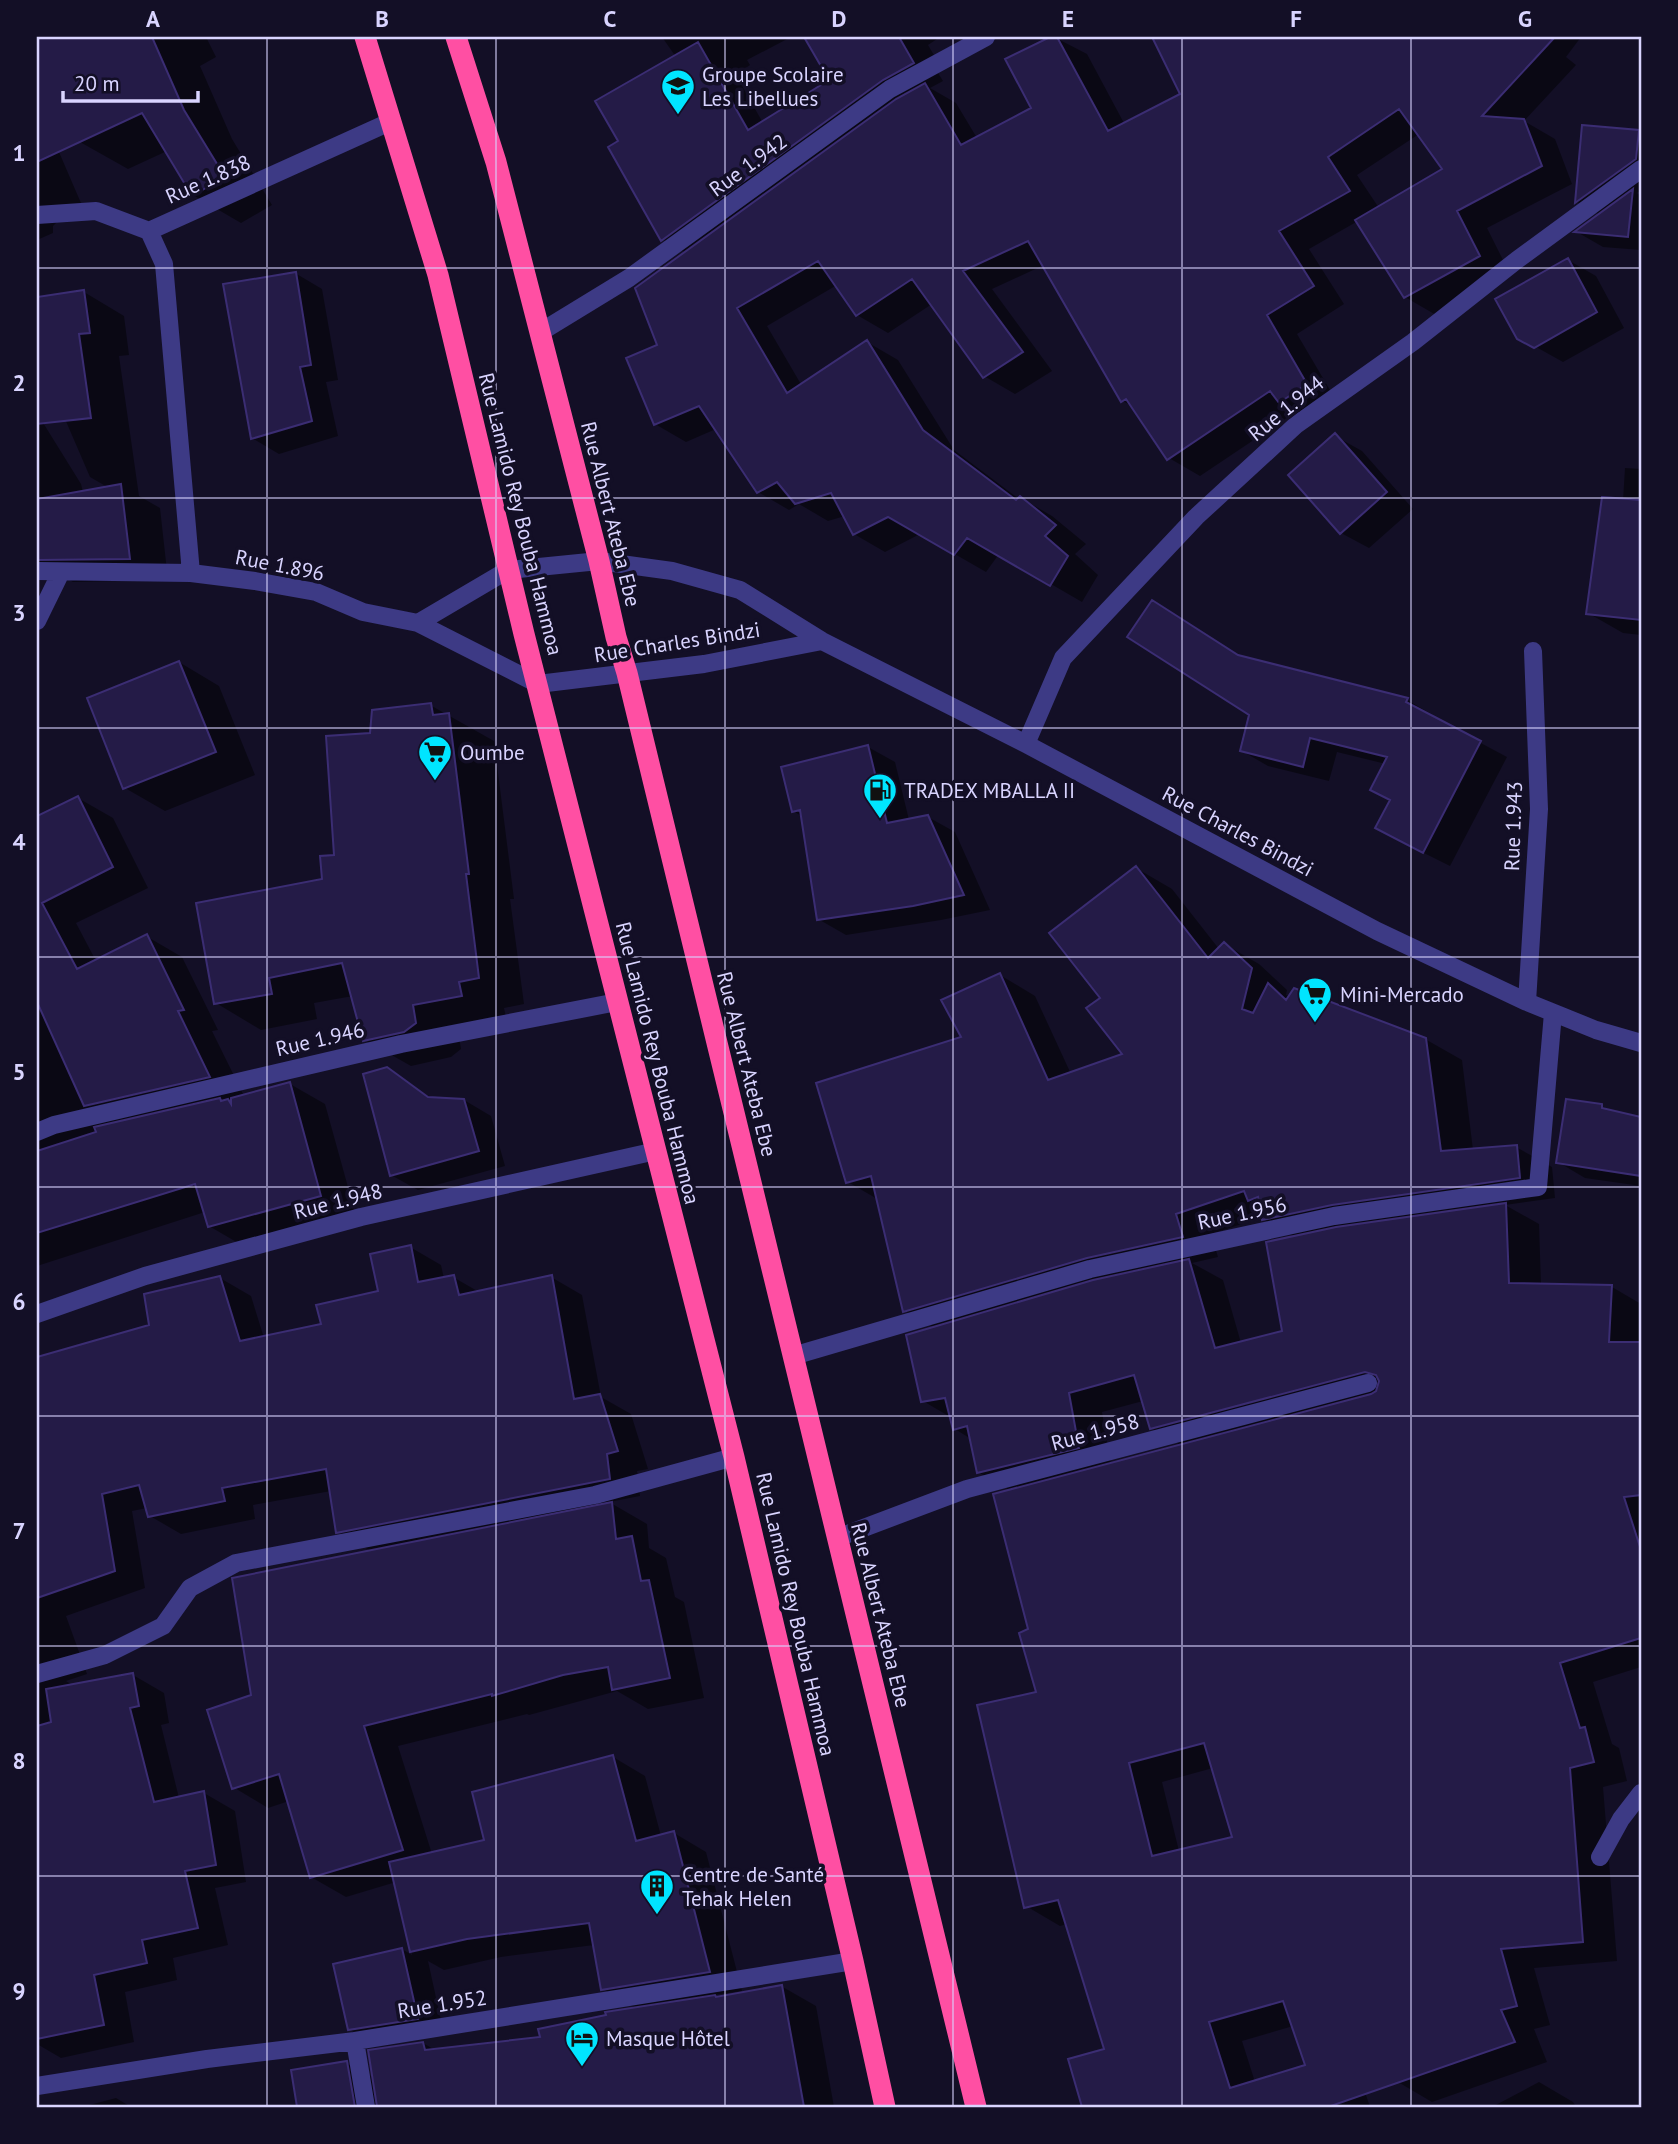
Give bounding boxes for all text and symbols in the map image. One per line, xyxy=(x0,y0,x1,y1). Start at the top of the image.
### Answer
text: A xyxy=(146,4,160,33)
text: B xyxy=(375,4,389,33)
text: C xyxy=(604,4,617,33)
text: D xyxy=(832,4,846,33)
text: E xyxy=(1062,4,1074,33)
text: F xyxy=(1290,4,1302,33)
text: G xyxy=(1518,4,1532,33)
scale bar xyxy=(63,60,198,104)
place label: Groupe Scolaire Les Libellues xyxy=(702,61,844,112)
school or university icon: Groupe Scolaire Les Libellues xyxy=(659,67,697,116)
text: 20 m xyxy=(74,70,120,97)
street label: Rue 1.942 xyxy=(704,128,792,202)
text: 1 xyxy=(12,138,26,167)
street label: Rue 1.838 xyxy=(161,148,255,210)
text: 2 xyxy=(12,368,26,397)
street label: Rue 1.944 xyxy=(1242,369,1330,447)
street label: Rue Lamido Rey Bouba Hammoa xyxy=(473,370,569,658)
street label: Rue Albert Ateba Ebe xyxy=(575,419,647,609)
street label: Rue 1.896 xyxy=(233,543,327,587)
text: 3 xyxy=(12,598,26,627)
street label: Rue Charles Bindzi xyxy=(592,616,762,668)
supermarket icon: Oumbe xyxy=(416,733,454,782)
place label: Oumbe xyxy=(460,739,525,766)
fuel station icon: TRADEX MBALLA II xyxy=(861,771,899,820)
place label: TRADEX MBALLA II xyxy=(904,777,1075,804)
street label: Rue Charles Bindzi xyxy=(1158,780,1318,882)
street label: Rue 1.943 xyxy=(1498,780,1528,872)
text: 4 xyxy=(12,827,26,856)
street label: Rue Lamido Rey Bouba Hammoa xyxy=(610,919,706,1207)
street label: Rue Albert Ateba Ebe xyxy=(711,969,783,1159)
supermarket icon: Mini-Mercado xyxy=(1296,975,1334,1024)
place label: Mini-Mercado xyxy=(1340,981,1464,1008)
street label: Rue 1.946 xyxy=(273,1016,367,1062)
text: 5 xyxy=(12,1057,26,1086)
street label: Rue 1.948 xyxy=(291,1177,385,1225)
street label: Rue 1.956 xyxy=(1195,1190,1289,1236)
text: 6 xyxy=(12,1287,26,1316)
street label: Rue 1.958 xyxy=(1048,1407,1142,1457)
street label: Rue Lamido Rey Bouba Hammoa xyxy=(750,1469,842,1759)
text: 7 xyxy=(12,1516,26,1545)
street label: Rue Albert Ateba Ebe xyxy=(845,1520,917,1710)
text: 8 xyxy=(12,1746,26,1775)
place label: Centre de Santé Tehak Helen xyxy=(682,1861,824,1912)
building icon: Centre de Santé Tehak Helen xyxy=(638,1867,676,1916)
text: 9 xyxy=(12,1976,26,2005)
street label: Rue 1.952 xyxy=(395,1984,489,2024)
hotel icon: Masque Hôtel xyxy=(563,2019,601,2068)
place label: Masque Hôtel xyxy=(606,2025,730,2052)

